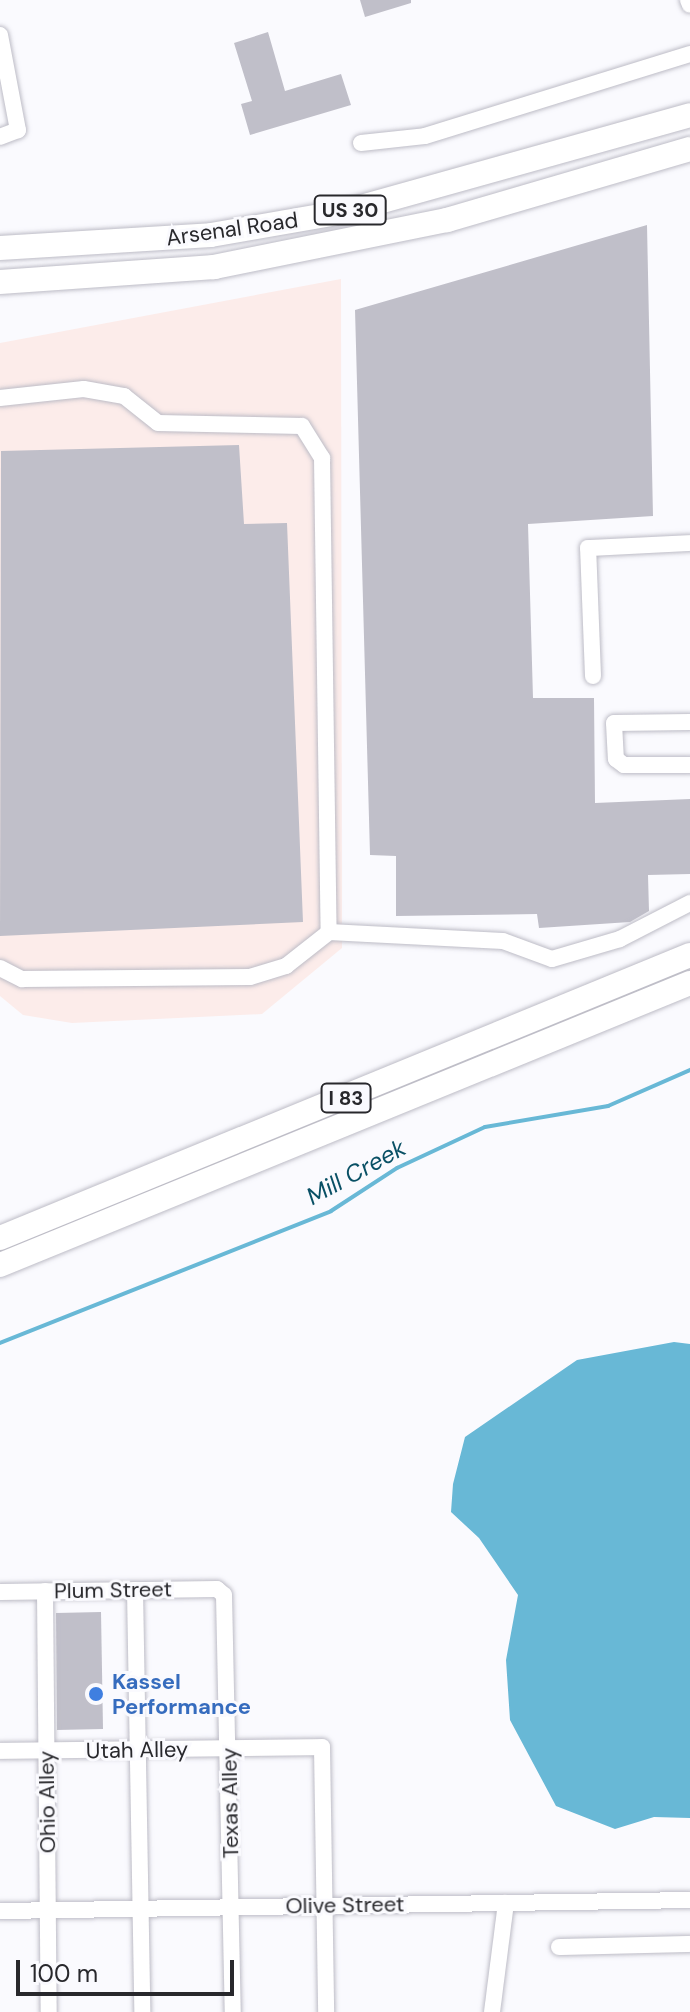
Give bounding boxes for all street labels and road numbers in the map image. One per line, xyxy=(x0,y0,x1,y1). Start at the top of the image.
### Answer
road number: US 30 xyxy=(312,194,388,226)
street label: Arsenal Road xyxy=(164,207,300,251)
road number: I 83 xyxy=(320,1082,372,1114)
street label: Plum Street xyxy=(54,1576,172,1604)
street label: Utah Alley xyxy=(86,1736,188,1764)
street label: Texas Alley xyxy=(216,1747,244,1859)
street label: Ohio Alley xyxy=(33,1750,61,1854)
street label: Olive Street xyxy=(285,1891,405,1919)

